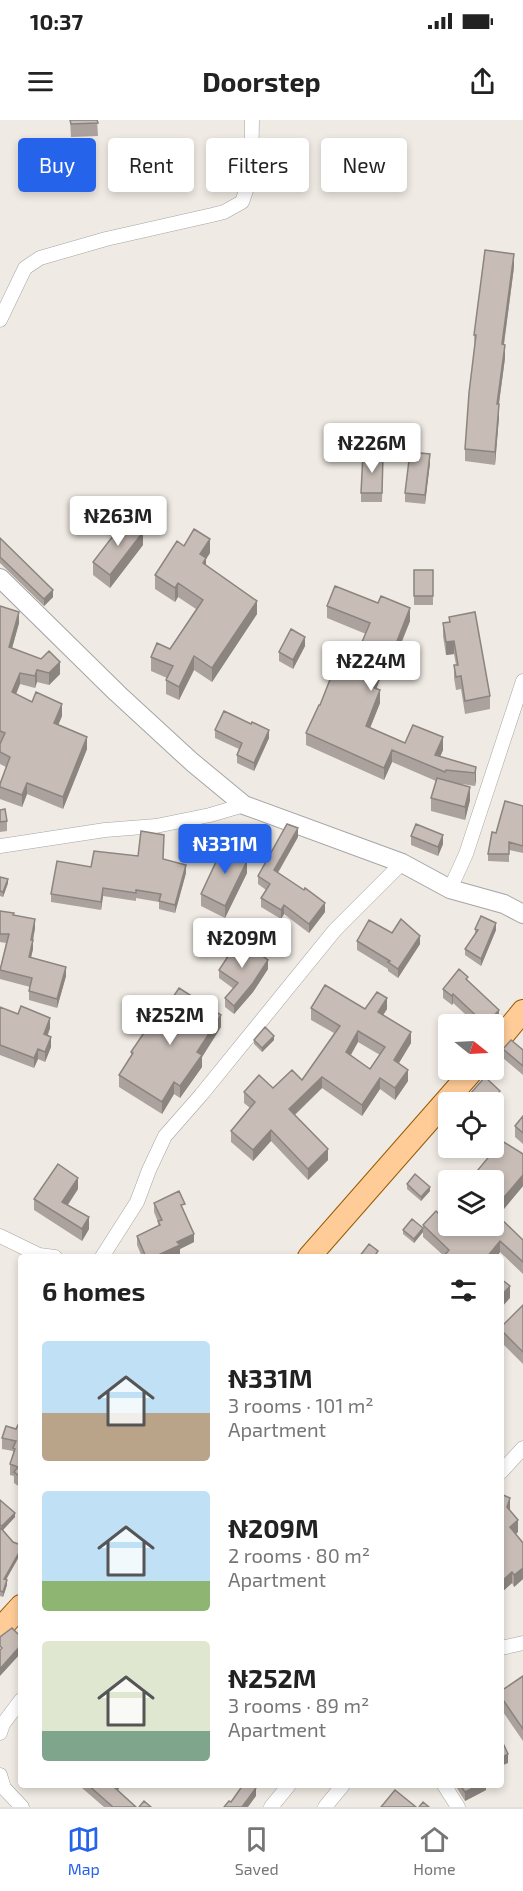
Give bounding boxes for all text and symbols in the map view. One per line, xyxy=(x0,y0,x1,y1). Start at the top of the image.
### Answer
text: 10:37 xyxy=(30,8,83,34)
icon: menu xyxy=(24,65,57,98)
text: Doorstep xyxy=(202,65,321,97)
icon: share xyxy=(466,65,499,98)
chip: Buy xyxy=(18,138,96,192)
chip: Rent xyxy=(108,138,194,192)
chip: Filters xyxy=(206,138,309,192)
chip: New xyxy=(321,138,407,192)
pin: ₦226M xyxy=(330,423,414,474)
text: ₦226M xyxy=(338,430,406,454)
pin: ₦263M xyxy=(76,496,160,547)
text: ₦263M xyxy=(84,503,152,527)
pin: ₦224M xyxy=(329,641,413,692)
text: ₦224M xyxy=(336,648,406,672)
pin: ₦331M xyxy=(183,824,267,875)
text: ₦331M xyxy=(192,831,258,855)
pin: ₦209M xyxy=(200,918,284,969)
text: ₦209M xyxy=(207,925,277,949)
pin: ₦252M xyxy=(128,995,212,1046)
text: ₦252M xyxy=(136,1002,204,1026)
north arrow xyxy=(438,1014,504,1080)
map controls xyxy=(438,1014,504,1236)
button: locate xyxy=(438,1092,504,1158)
button: layers xyxy=(438,1170,504,1236)
icon: filters xyxy=(447,1274,480,1307)
text: 6 homes xyxy=(42,1275,145,1306)
text: ₦331M xyxy=(228,1362,313,1393)
icon: home xyxy=(90,1365,162,1437)
text: 3 rooms · 101 m² xyxy=(228,1393,374,1417)
text: Apartment xyxy=(228,1417,326,1441)
text: ₦209M xyxy=(228,1512,319,1543)
icon: home xyxy=(90,1515,162,1587)
text: 2 rooms · 80 m² xyxy=(228,1543,370,1567)
text: Apartment xyxy=(228,1567,326,1591)
text: ₦252M xyxy=(228,1662,316,1693)
icon: home xyxy=(90,1665,162,1737)
text: 3 rooms · 89 m² xyxy=(228,1693,369,1717)
text: Apartment xyxy=(228,1717,326,1741)
tab: Map xyxy=(67,1823,100,1878)
tab: Saved xyxy=(235,1823,279,1878)
tab: Home xyxy=(413,1823,456,1878)

